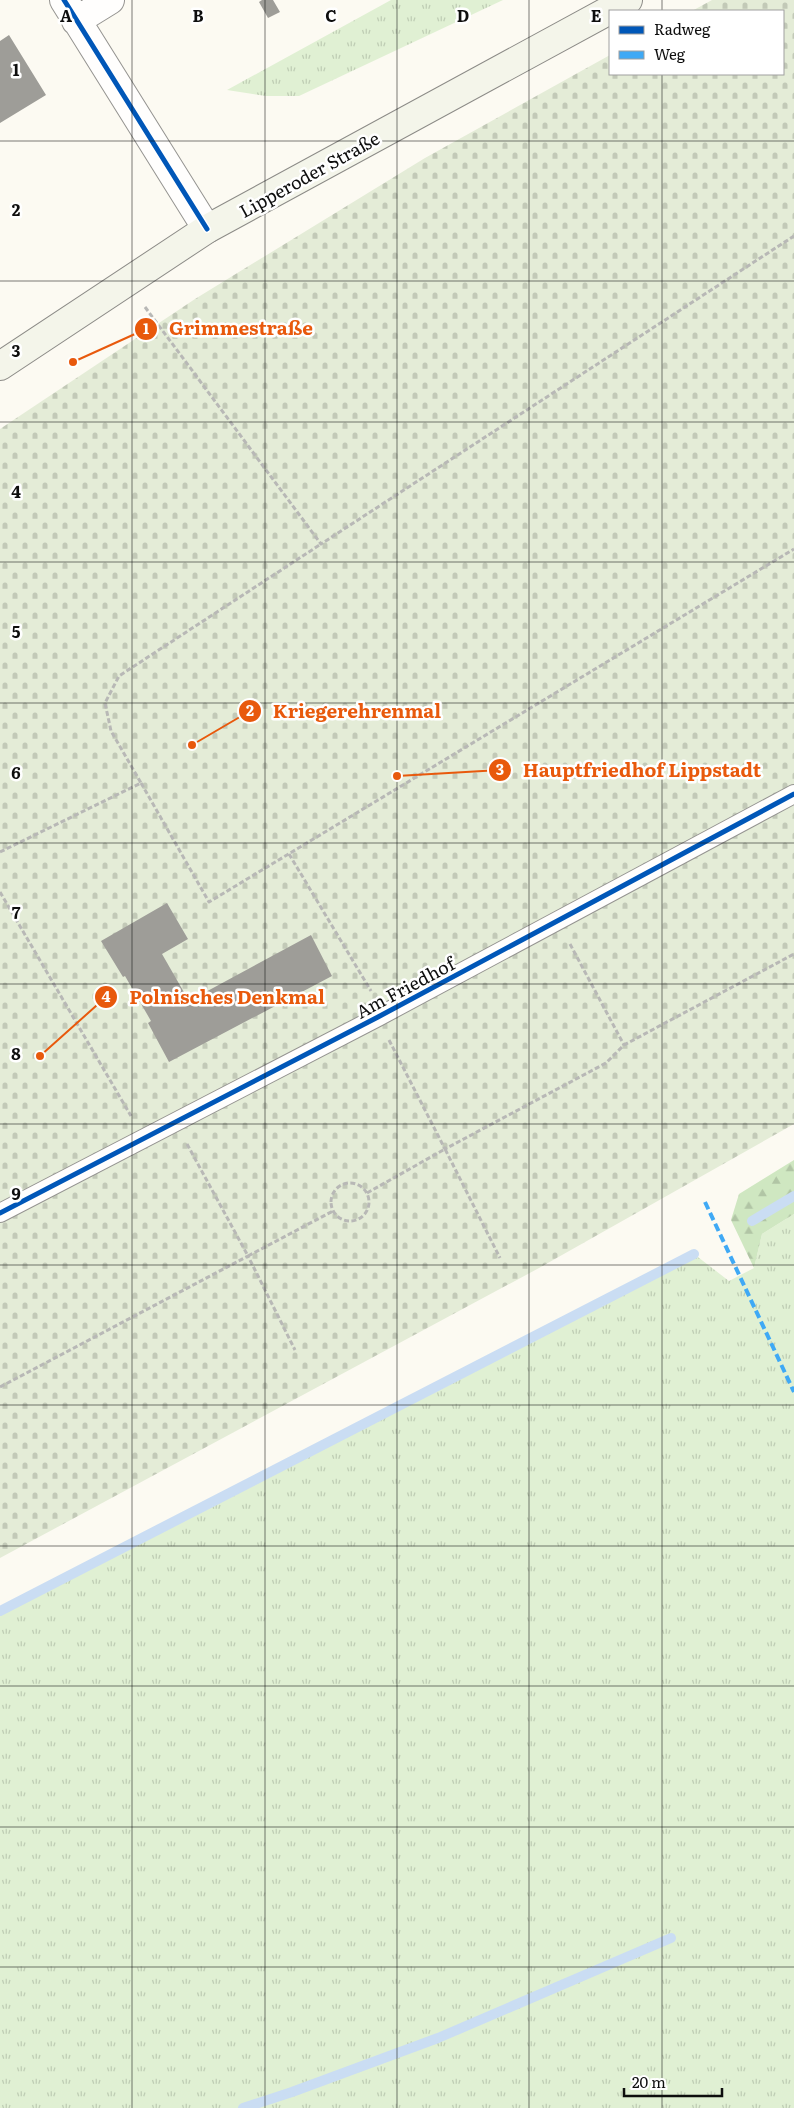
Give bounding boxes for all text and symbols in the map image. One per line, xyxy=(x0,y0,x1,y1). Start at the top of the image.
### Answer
text: A xyxy=(60,3,72,27)
text: B xyxy=(192,3,204,27)
text: C xyxy=(325,3,337,27)
text: D xyxy=(457,3,469,27)
text: E xyxy=(591,3,602,27)
legend xyxy=(609,10,784,75)
text: Radweg xyxy=(654,17,711,40)
text: Weg xyxy=(654,42,686,65)
text: 1 xyxy=(13,57,20,81)
street label: Lipperoder Straße xyxy=(234,124,384,224)
text: 2 xyxy=(12,197,21,221)
callout: Grimmestraße xyxy=(134,312,323,346)
text: Grimmestraße xyxy=(169,313,313,341)
text: 1 xyxy=(143,316,149,339)
text: 3 xyxy=(12,338,21,362)
text: 4 xyxy=(11,479,21,503)
text: 5 xyxy=(12,619,21,643)
callout: Kriegerehrenmal xyxy=(237,694,451,728)
text: Kriegerehrenmal xyxy=(273,696,441,724)
text: 2 xyxy=(246,698,254,721)
callout: Hauptfriedhof Lippstadt xyxy=(487,753,771,787)
text: Hauptfriedhof Lippstadt xyxy=(523,755,762,783)
text: 3 xyxy=(496,757,504,780)
text: 6 xyxy=(11,760,21,784)
text: 7 xyxy=(12,900,21,924)
street label: Am Friedhof xyxy=(351,949,461,1024)
callout: Polnisches Denkmal xyxy=(94,980,335,1014)
text: Polnisches Denkmal xyxy=(129,982,325,1010)
text: 4 xyxy=(101,984,111,1007)
text: 8 xyxy=(11,1041,21,1065)
text: 9 xyxy=(11,1181,21,1205)
scale bar xyxy=(624,2066,722,2098)
text: 20 m xyxy=(632,2070,666,2093)

